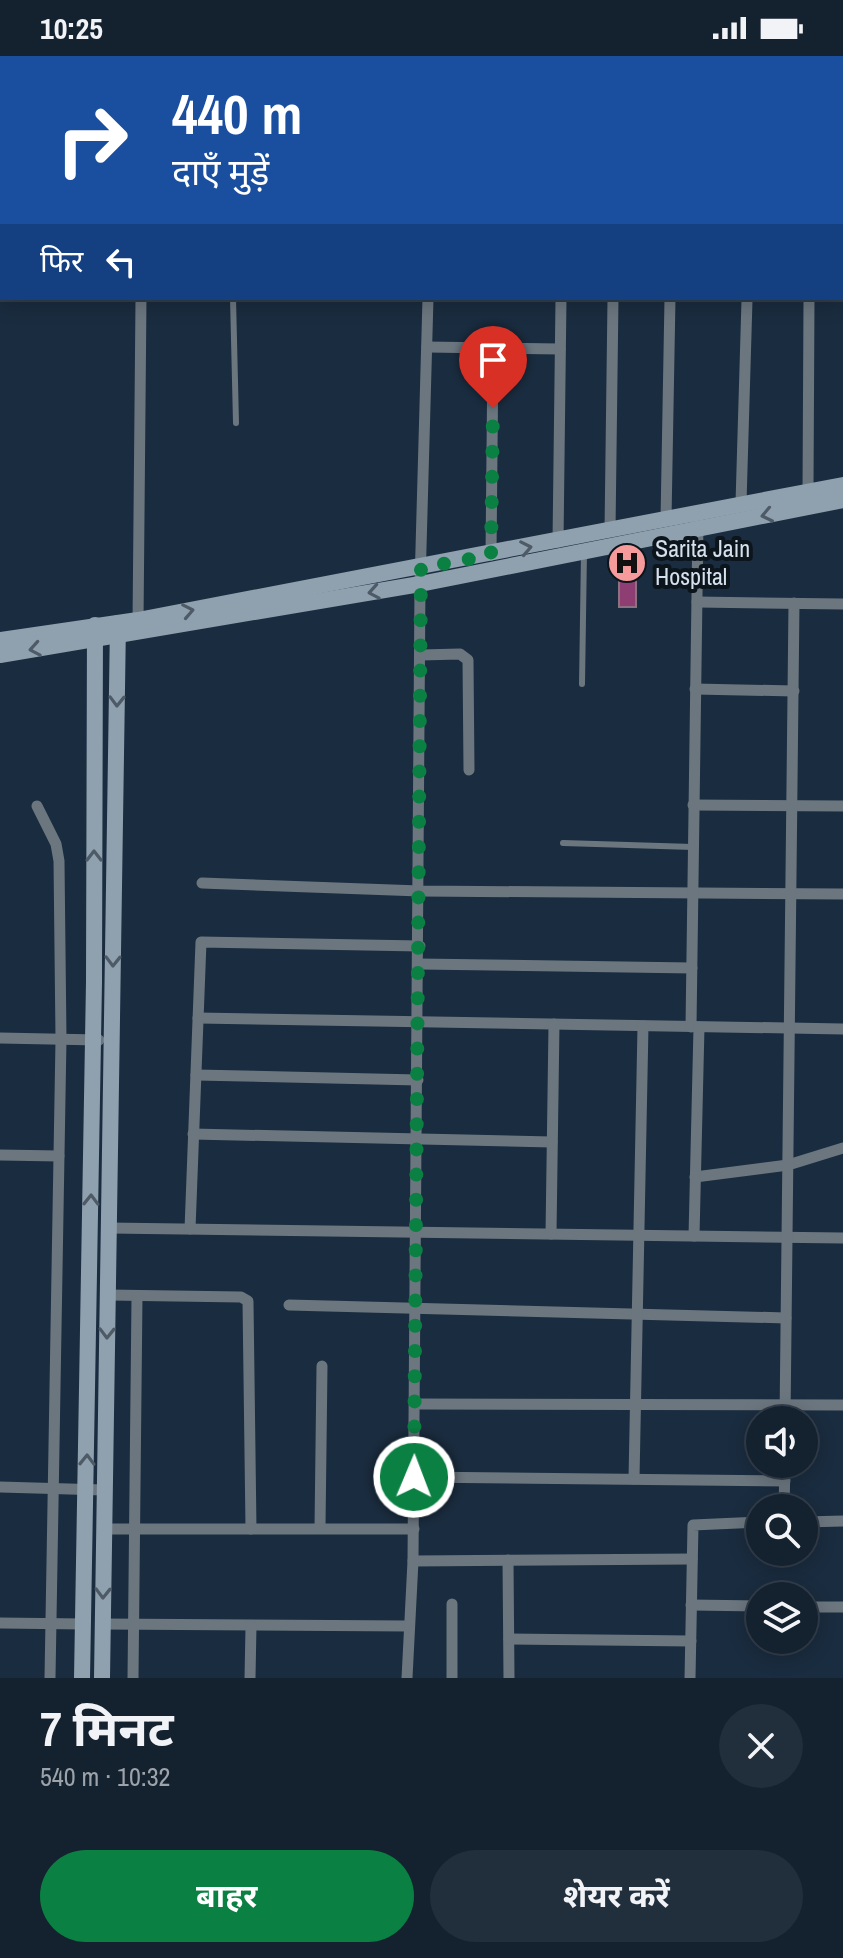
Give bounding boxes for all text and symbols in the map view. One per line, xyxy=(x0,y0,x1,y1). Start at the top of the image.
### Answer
text: 10:25 xyxy=(40,8,103,48)
text: 440 m xyxy=(172,76,302,151)
icon: right xyxy=(40,88,144,192)
text: दाएँ मुड़ें xyxy=(172,148,269,196)
icon: left xyxy=(99,240,143,284)
text: फिर xyxy=(40,241,83,281)
pin xyxy=(459,326,527,408)
icon: arrive xyxy=(471,338,515,382)
one-way arrow xyxy=(760,506,774,523)
place label: Sarita Jain Hospital xyxy=(655,532,750,592)
one-way arrow xyxy=(519,541,533,558)
hospital icon: Sarita Jain Hospital xyxy=(606,542,648,584)
one-way arrow xyxy=(367,583,381,600)
one-way arrow xyxy=(181,603,194,620)
one-way arrow xyxy=(28,640,42,657)
one-way arrow xyxy=(108,695,125,708)
one-way arrow xyxy=(85,849,103,862)
one-way arrow xyxy=(104,955,122,968)
one-way arrow xyxy=(82,1193,100,1206)
one-way arrow xyxy=(98,1327,116,1340)
map controls xyxy=(746,1406,818,1654)
button: sound xyxy=(746,1406,818,1478)
position arrow xyxy=(372,1435,456,1519)
one-way arrow xyxy=(78,1453,95,1466)
button: search xyxy=(746,1494,818,1566)
button: layers xyxy=(746,1582,818,1654)
one-way arrow xyxy=(94,1587,112,1600)
text: 7 मिनट xyxy=(40,1696,174,1761)
button: close xyxy=(719,1704,803,1788)
text: 540 m · 10:32 xyxy=(40,1759,170,1794)
button: बाहर xyxy=(40,1850,414,1942)
button: शेयर करें xyxy=(430,1850,803,1942)

